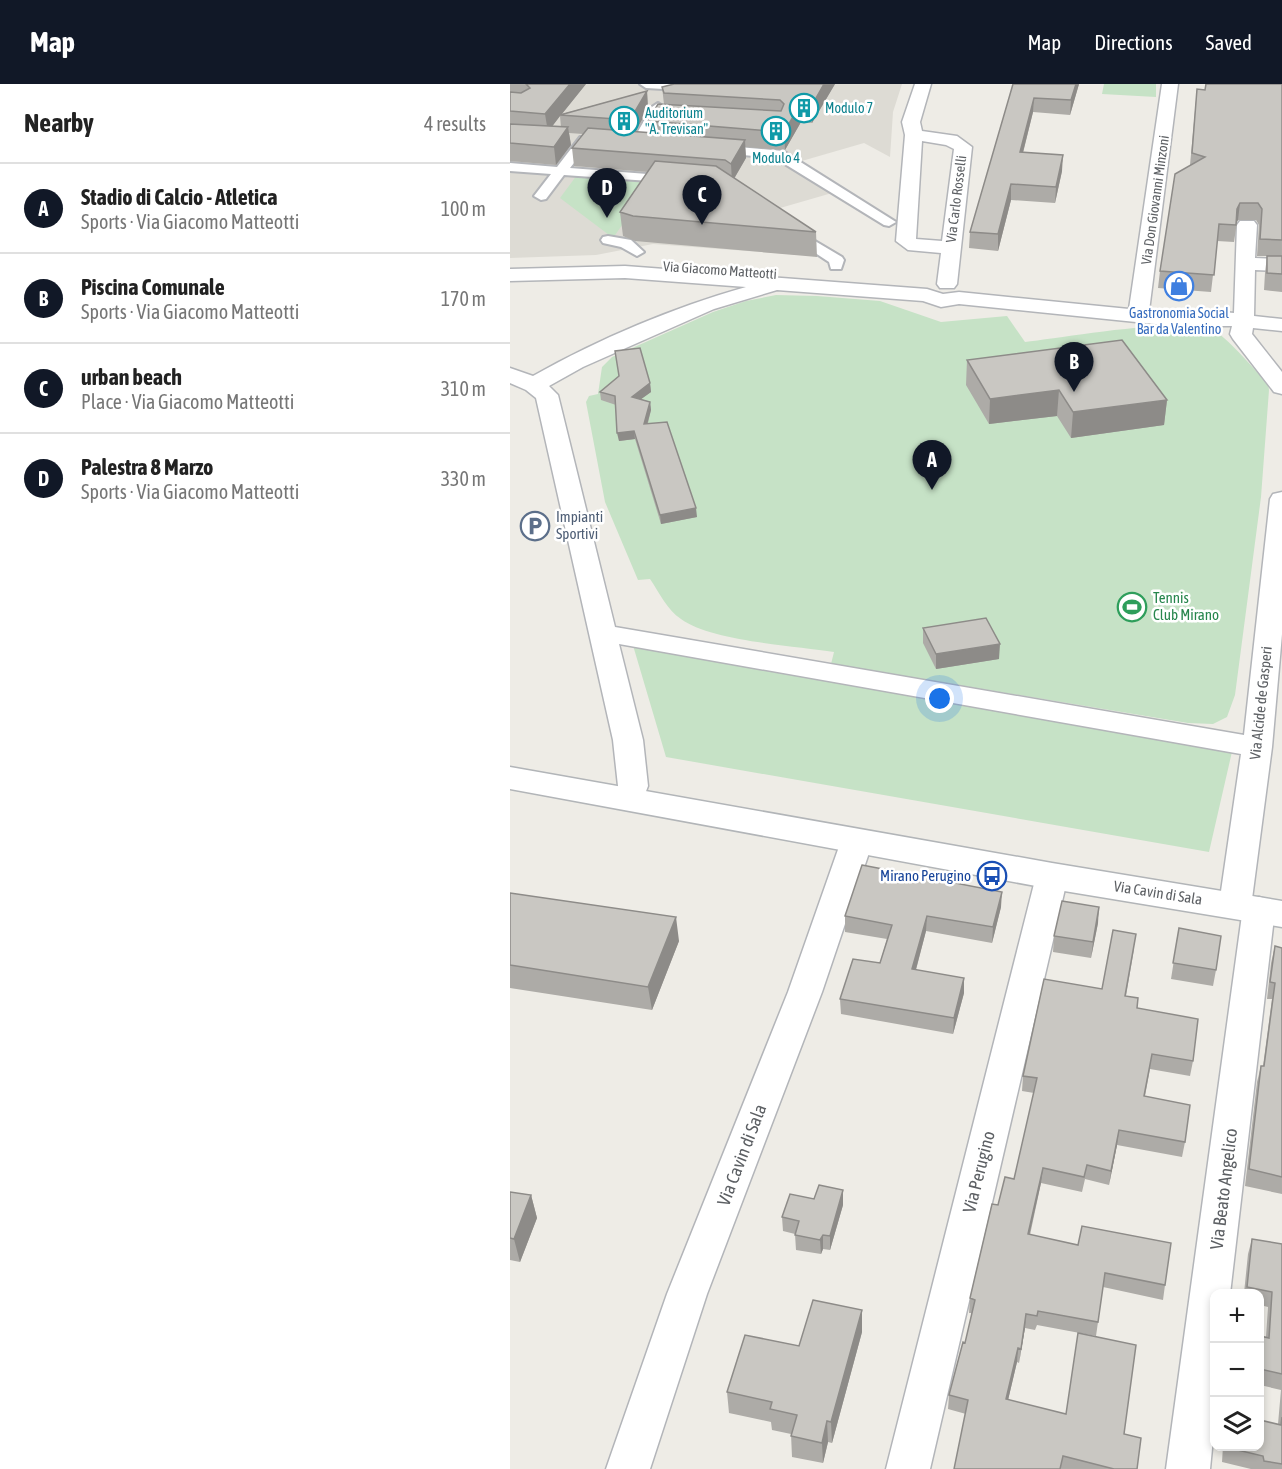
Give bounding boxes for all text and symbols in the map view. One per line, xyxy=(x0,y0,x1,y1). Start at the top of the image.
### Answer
text: Map xyxy=(30,26,75,58)
text: Map xyxy=(1027,30,1061,54)
text: Directions xyxy=(1094,30,1173,54)
text: Saved xyxy=(1206,30,1252,54)
building icon: Modulo 7 xyxy=(788,92,820,124)
place label: Modulo 7 xyxy=(825,100,873,116)
building icon: Auditorium "A. Trevisan" xyxy=(608,105,640,137)
place label: Auditorium "A. Trevisan" xyxy=(645,105,708,137)
text: Nearby xyxy=(24,108,94,138)
text: 4 results xyxy=(424,112,486,135)
building icon: Modulo 4 xyxy=(760,115,792,147)
street label: Via Don Giovanni Minzoni xyxy=(1138,134,1172,266)
place label: Modulo 4 xyxy=(752,150,800,166)
street label: Via Carlo Rosselli xyxy=(943,154,969,244)
pin: D xyxy=(588,168,626,218)
pin: C xyxy=(682,176,722,225)
text: Stadio di Calcio - Atletica xyxy=(81,184,277,210)
text: A xyxy=(39,197,48,220)
text: 100 m xyxy=(441,197,486,220)
text: Sports · Via Giacomo Matteotti xyxy=(81,210,299,233)
street label: Via Giacomo Matteotti xyxy=(663,258,777,282)
shop icon: Gastronomia Social Bar da Valentino xyxy=(1163,270,1195,302)
text: Piscina Comunale xyxy=(81,274,225,300)
text: B xyxy=(39,287,48,310)
text: 170 m xyxy=(441,287,486,310)
text: Sports · Via Giacomo Matteotti xyxy=(81,300,299,323)
place label: Gastronomia Social Bar da Valentino xyxy=(1129,305,1229,337)
pin: B xyxy=(1054,342,1094,392)
text: urban beach xyxy=(81,364,182,390)
text: C xyxy=(39,377,48,400)
text: 310 m xyxy=(441,377,486,400)
text: Place · Via Giacomo Matteotti xyxy=(81,390,294,413)
pin: A xyxy=(912,440,952,490)
text: Palestra 8 Marzo xyxy=(81,454,213,480)
text: D xyxy=(38,467,49,490)
text: 330 m xyxy=(441,467,486,490)
text: Sports · Via Giacomo Matteotti xyxy=(81,480,299,503)
place label: Impianti Sportivi xyxy=(556,508,603,542)
parking icon: Impianti Sportivi xyxy=(519,510,551,542)
place label: Tennis Club Mirano xyxy=(1153,589,1219,623)
sports icon: Tennis Club Mirano xyxy=(1116,591,1148,623)
street label: Via Alcide de Gasperi xyxy=(1246,645,1275,761)
your location xyxy=(925,684,954,713)
bus stop icon: Mirano Perugino xyxy=(976,860,1008,892)
place label: Mirano Perugino xyxy=(880,867,971,884)
street label: Via Cavin di Sala xyxy=(1113,877,1204,908)
street label: Via Cavin di Sala xyxy=(713,1101,771,1209)
street label: Via Beato Angelico xyxy=(1206,1127,1241,1251)
street label: Via Perugino xyxy=(958,1129,999,1215)
map controls xyxy=(1210,1289,1264,1451)
button: + xyxy=(1210,1289,1264,1343)
button: − xyxy=(1210,1343,1264,1397)
button: layers xyxy=(1210,1397,1264,1451)

